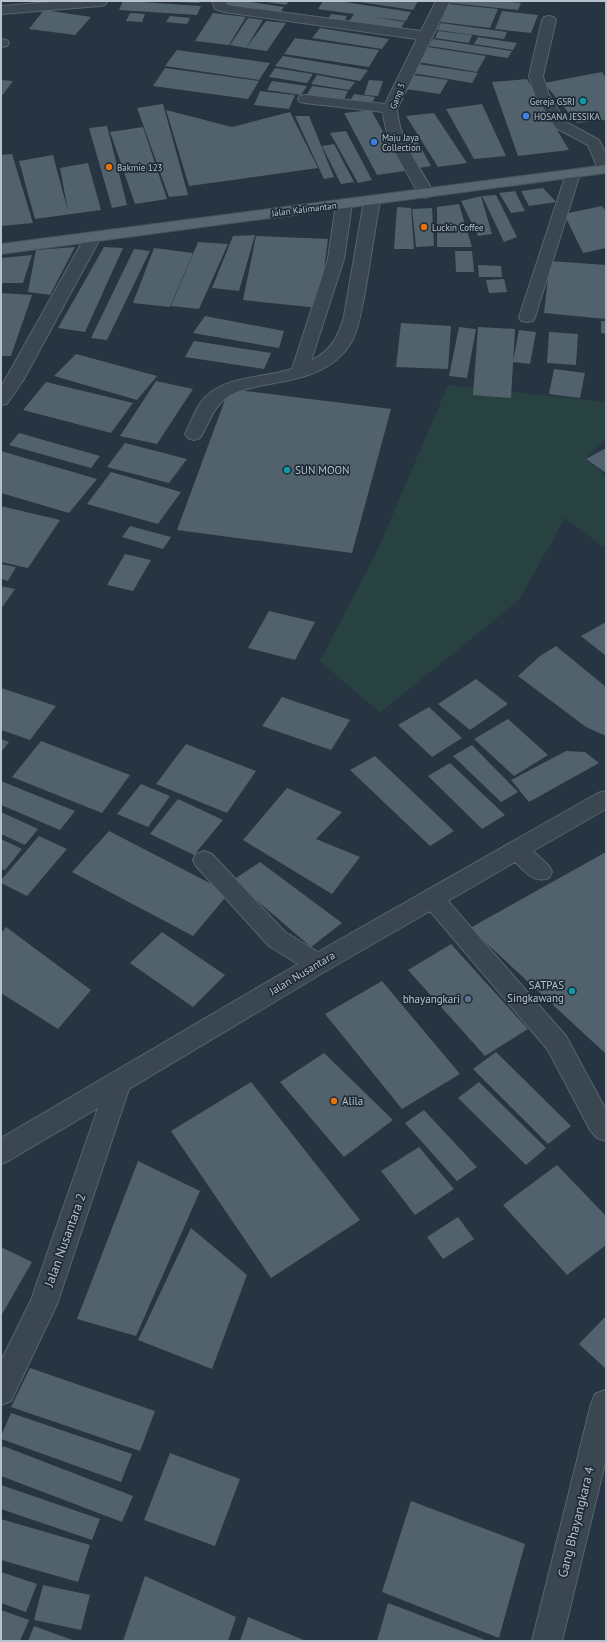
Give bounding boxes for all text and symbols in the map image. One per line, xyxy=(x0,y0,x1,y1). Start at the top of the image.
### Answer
street label: Gang 3 xyxy=(387,81,407,111)
place label: Gereja GSRI xyxy=(530,96,575,107)
marker: Gereja GSRI xyxy=(578,96,588,106)
marker: HOSANA JESSIKA xyxy=(521,111,531,121)
place label: HOSANA JESSIKA xyxy=(534,111,600,122)
place label: Maju Jaya Collection xyxy=(382,132,421,153)
marker: Maju Jaya Collection xyxy=(369,137,379,147)
marker: Bakmie 123 xyxy=(104,162,114,172)
place label: Bakmie 123 xyxy=(117,162,163,173)
street label: Jalan Kalimantan xyxy=(270,200,337,219)
marker: Luckin Coffee xyxy=(419,222,429,232)
place label: Luckin Coffee xyxy=(432,222,484,233)
place label: SUN MOON xyxy=(295,463,350,477)
marker: SUN MOON xyxy=(282,465,292,475)
street label: Jalan Nusantara xyxy=(266,948,337,999)
place label: SATPAS Singkawang xyxy=(507,978,564,1005)
marker: SATPAS Singkawang xyxy=(567,986,577,996)
place label: bhayangkari xyxy=(403,992,460,1006)
marker: bhayangkari xyxy=(463,994,473,1004)
place label: Alila xyxy=(342,1094,363,1108)
marker: Alila xyxy=(329,1096,339,1106)
street label: Jalan Nusantara 2 xyxy=(40,1191,90,1290)
street label: Gang Bhayangkara 4 xyxy=(554,1465,598,1579)

